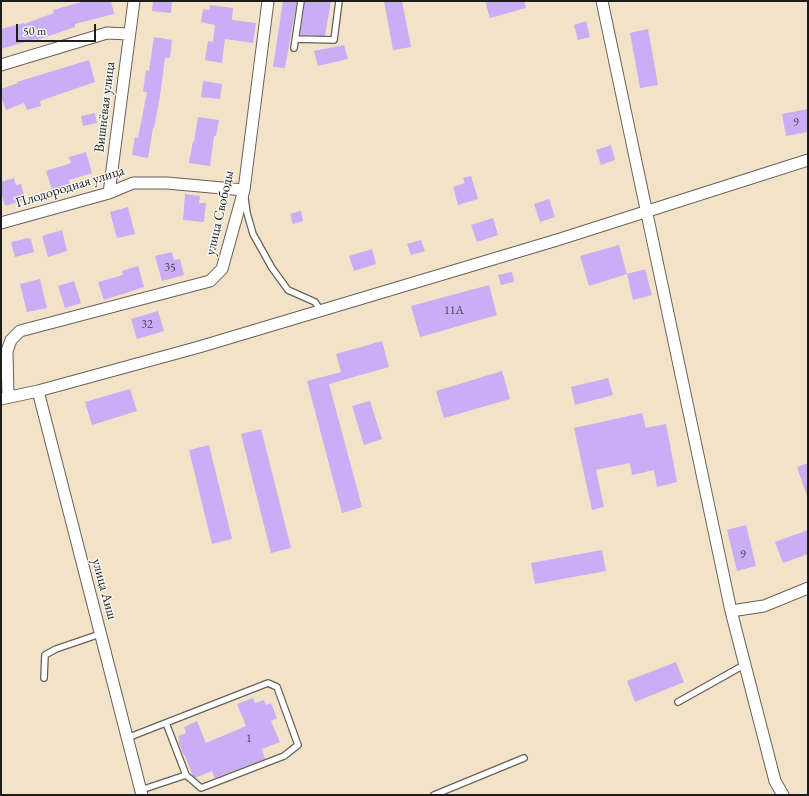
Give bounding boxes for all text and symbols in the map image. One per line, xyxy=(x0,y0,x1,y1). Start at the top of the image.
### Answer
scale bar xyxy=(18,16,98,42)
text: 50 m xyxy=(23,23,46,39)
street label: Вишнёвая улица xyxy=(91,61,119,153)
house number: 9 xyxy=(793,116,799,130)
street label: Плодородная улица xyxy=(13,162,127,212)
street label: улица Свободы xyxy=(202,169,238,257)
house number: 35 xyxy=(164,261,176,275)
house number: 11А xyxy=(444,304,464,318)
house number: 32 xyxy=(141,318,153,332)
house number: 9 xyxy=(740,548,746,562)
street label: улица Аиш xyxy=(88,557,120,621)
house number: 1 xyxy=(246,732,252,746)

